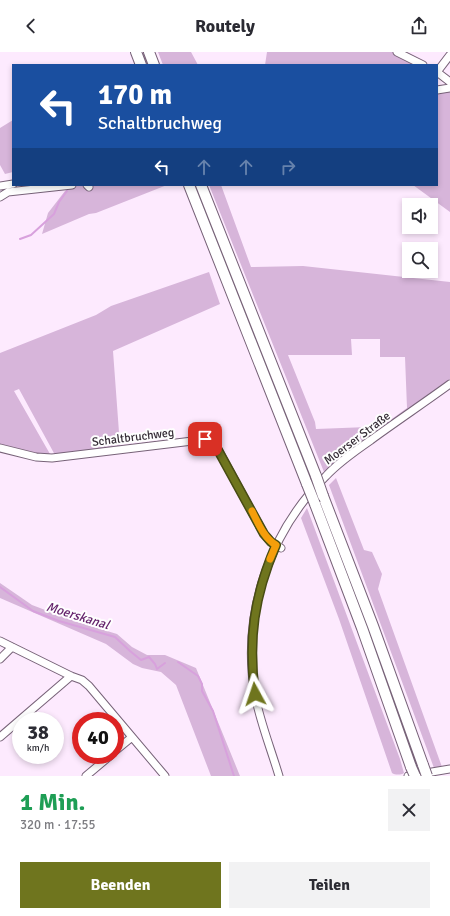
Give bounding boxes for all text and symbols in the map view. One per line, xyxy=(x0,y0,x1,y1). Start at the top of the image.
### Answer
icon: back xyxy=(20,15,42,37)
text: Routely xyxy=(195,15,255,37)
icon: share xyxy=(408,15,430,37)
text: 170 m xyxy=(98,78,172,112)
icon: left xyxy=(32,80,84,132)
text: Schaltbruchweg xyxy=(98,112,222,134)
icon: left xyxy=(151,156,173,178)
icon: ahead xyxy=(193,156,215,178)
icon: ahead xyxy=(235,156,257,178)
icon: right xyxy=(277,156,299,178)
map controls xyxy=(402,198,438,278)
button: sound xyxy=(402,198,438,234)
button: search xyxy=(402,242,438,278)
street label: Moerser Straße xyxy=(321,408,394,468)
pin xyxy=(188,422,222,456)
street label: Schaltbruchweg xyxy=(91,425,175,450)
icon: arrive xyxy=(194,428,216,450)
water label: Moerskanal xyxy=(44,599,112,633)
position arrow xyxy=(234,673,276,715)
speed limit sign: 40 xyxy=(72,712,124,764)
text: 38 xyxy=(27,720,49,745)
text: km/h xyxy=(27,742,49,754)
text: 1 Min. xyxy=(20,787,85,817)
button: close xyxy=(388,789,430,831)
text: 320 m · 17:55 xyxy=(20,817,96,833)
button: Beenden xyxy=(20,862,221,908)
button: Teilen xyxy=(229,862,430,908)

